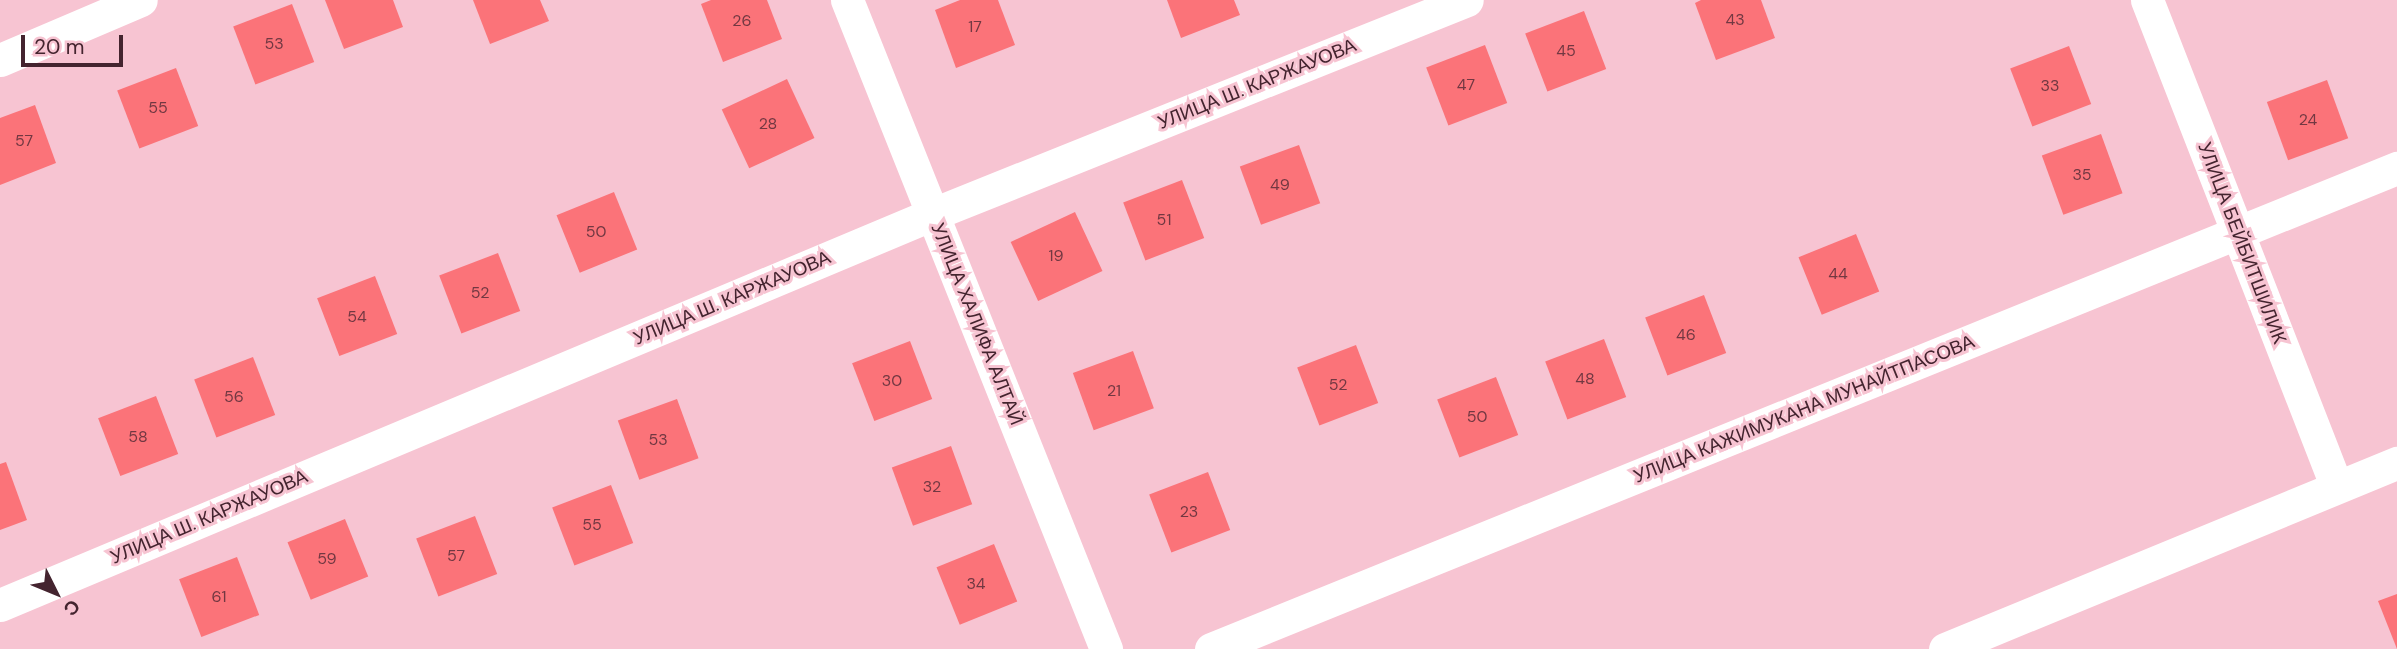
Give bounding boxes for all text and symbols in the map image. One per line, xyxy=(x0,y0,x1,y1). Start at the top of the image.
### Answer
house number: 43 xyxy=(1725,10,1745,30)
house number: 26 xyxy=(732,11,752,31)
house number: 17 xyxy=(968,17,982,37)
scale bar xyxy=(24,21,126,65)
text: 20 m xyxy=(34,33,85,61)
house number: 53 xyxy=(264,34,284,54)
street label: УЛИЦА Ш. КАРЖАУОВА xyxy=(1154,34,1360,134)
house number: 45 xyxy=(1556,41,1576,61)
house number: 47 xyxy=(1457,75,1475,95)
house number: 33 xyxy=(2041,76,2059,96)
house number: 55 xyxy=(148,98,168,118)
house number: 24 xyxy=(2299,110,2317,130)
house number: 28 xyxy=(759,114,777,134)
house number: 57 xyxy=(15,131,33,151)
street label: УЛИЦА БЕЙБИТШИЛИК xyxy=(2193,139,2291,347)
house number: 35 xyxy=(2072,165,2092,185)
house number: 49 xyxy=(1270,175,1290,195)
house number: 51 xyxy=(1157,210,1171,230)
street label: УЛИЦА ХАЛИФА АЛТАЙ xyxy=(926,220,1028,428)
house number: 50 xyxy=(586,222,606,242)
street label: УЛИЦА Ш. КАРЖАУОВА xyxy=(630,246,834,350)
house number: 19 xyxy=(1048,246,1064,266)
house number: 44 xyxy=(1828,264,1848,284)
house number: 52 xyxy=(471,283,489,303)
house number: 54 xyxy=(347,307,367,327)
house number: 46 xyxy=(1676,325,1696,345)
street label: УЛИЦА КАЖИМУКАНА МУНАЙТПАСОВА xyxy=(1630,330,1978,488)
house number: 48 xyxy=(1575,369,1595,389)
house number: 30 xyxy=(882,371,902,391)
house number: 52 xyxy=(1329,375,1347,395)
house number: 21 xyxy=(1107,381,1121,401)
house number: 56 xyxy=(224,387,244,407)
house number: 50 xyxy=(1467,407,1487,427)
house number: 58 xyxy=(128,427,148,447)
house number: 53 xyxy=(648,430,668,450)
street label: УЛИЦА Ш. КАРЖАУОВА xyxy=(107,465,311,569)
house number: 32 xyxy=(923,477,941,497)
house number: 23 xyxy=(1180,502,1198,522)
house number: 55 xyxy=(582,515,602,535)
house number: 57 xyxy=(447,546,465,566)
house number: 59 xyxy=(317,549,337,569)
north arrow xyxy=(21,558,91,628)
house number: 34 xyxy=(966,574,986,594)
house number: 61 xyxy=(211,587,227,607)
text: С xyxy=(58,594,86,621)

